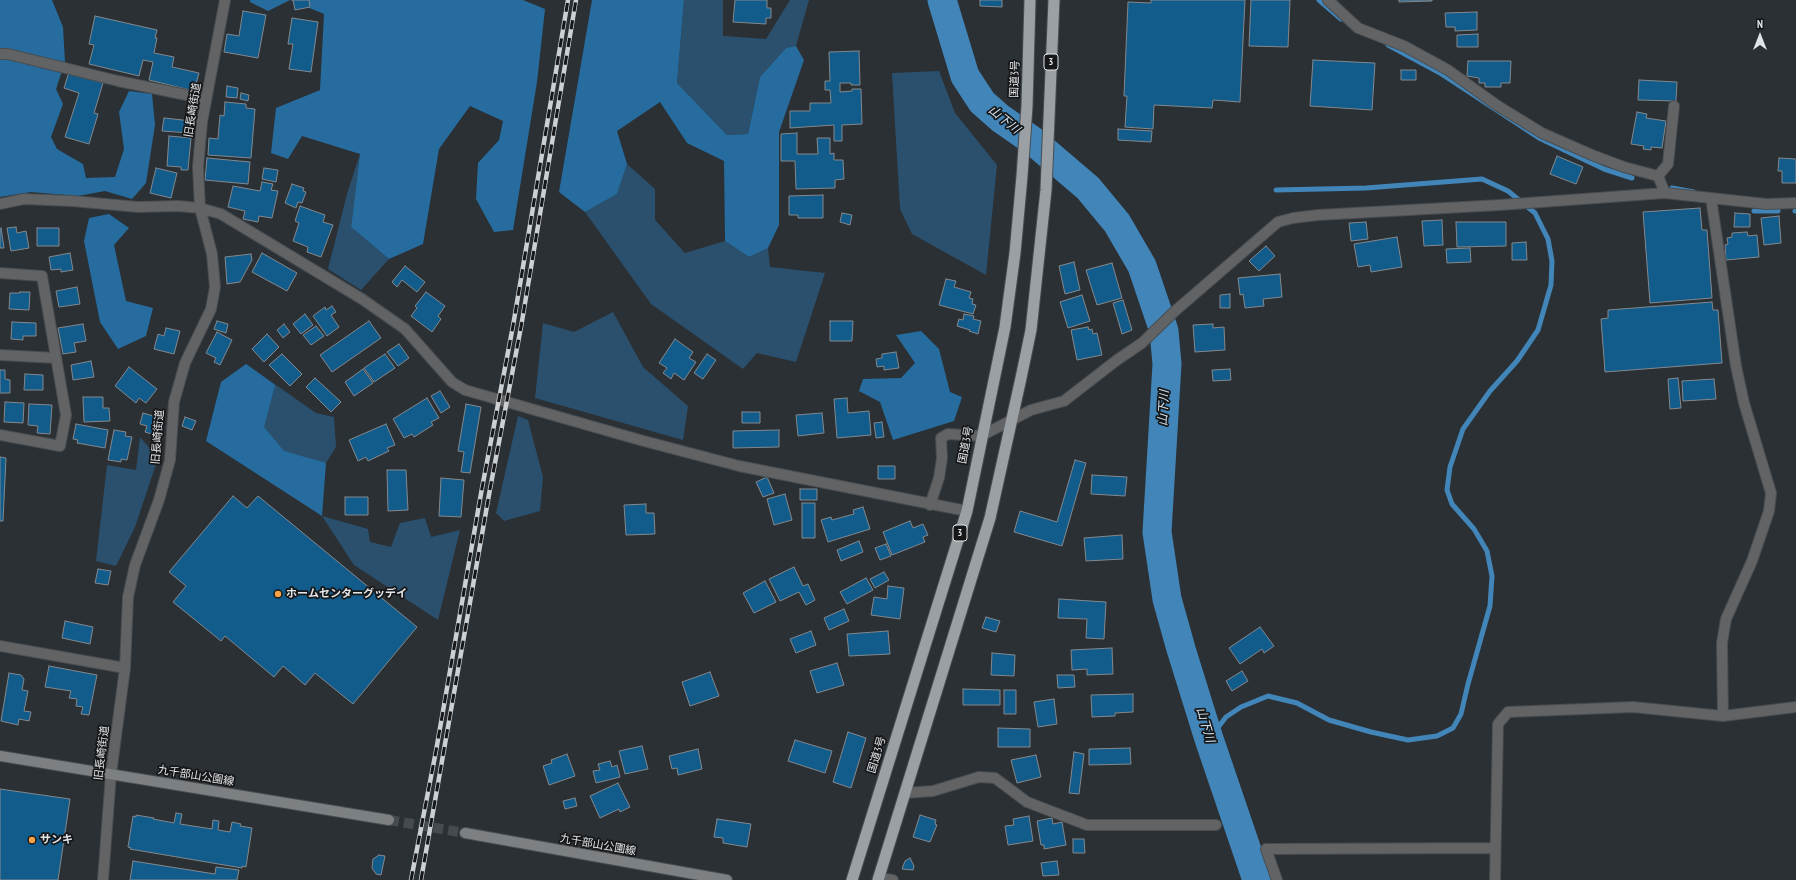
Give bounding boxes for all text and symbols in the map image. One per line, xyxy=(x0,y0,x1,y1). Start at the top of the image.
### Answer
north arrow xyxy=(1740,16,1780,56)
text: N xyxy=(1757,17,1763,31)
road number: 3 xyxy=(1044,54,1058,70)
street label: 国道3号 xyxy=(1008,60,1022,98)
street label: 旧長崎街道 xyxy=(182,82,204,138)
water label: 山下川 xyxy=(985,103,1023,137)
water label: 山下川 xyxy=(1156,390,1172,426)
street label: 旧長崎街道 xyxy=(149,409,167,465)
street label: 国道3号 xyxy=(956,425,976,465)
road number: 3 xyxy=(953,525,967,541)
place label: ホームセンターグッデイ xyxy=(286,587,407,601)
marker: ホームセンターグッデイ xyxy=(273,589,283,599)
water label: 山下川 xyxy=(1193,706,1217,744)
street label: 旧長崎街道 xyxy=(92,725,112,781)
street label: 国道3号 xyxy=(865,735,889,775)
street label: 九千部山公園線 xyxy=(157,763,235,789)
street label: 九千部山公園線 xyxy=(559,832,637,858)
place label: サンキ xyxy=(40,833,73,847)
marker: サンキ xyxy=(27,835,37,845)

